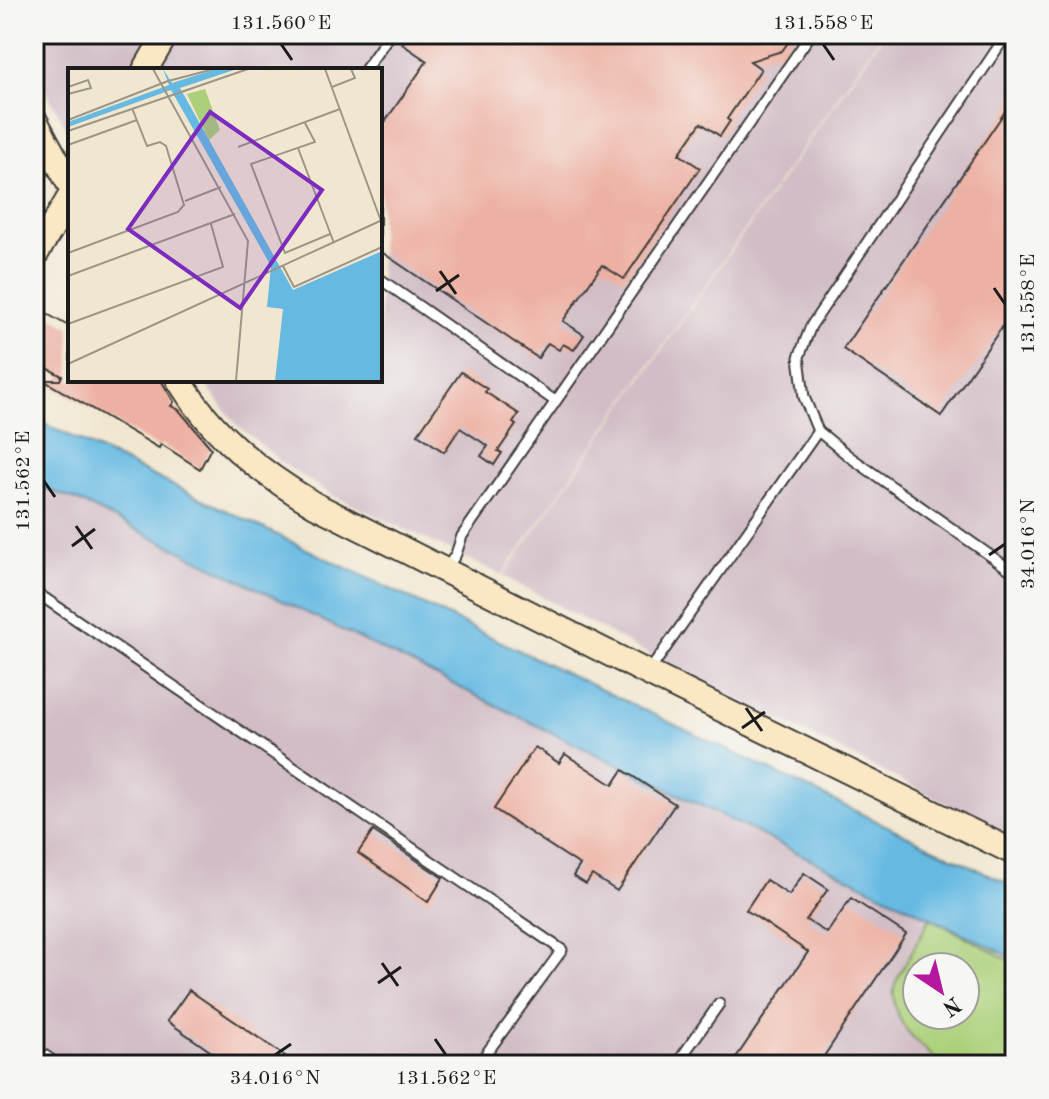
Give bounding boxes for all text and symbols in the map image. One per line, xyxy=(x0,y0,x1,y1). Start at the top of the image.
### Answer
text: 131.560°E xyxy=(231,14,331,34)
text: 131.558°E xyxy=(773,14,873,34)
inset map xyxy=(68,68,382,382)
text: 131.558°E xyxy=(1019,254,1039,354)
text: 131.562°E xyxy=(14,431,34,531)
text: 34.016°N xyxy=(1019,499,1039,589)
north arrow xyxy=(901,951,981,1031)
text: N xyxy=(938,992,965,1020)
text: 34.016°N xyxy=(230,1069,320,1089)
text: 131.562°E xyxy=(396,1069,496,1089)

